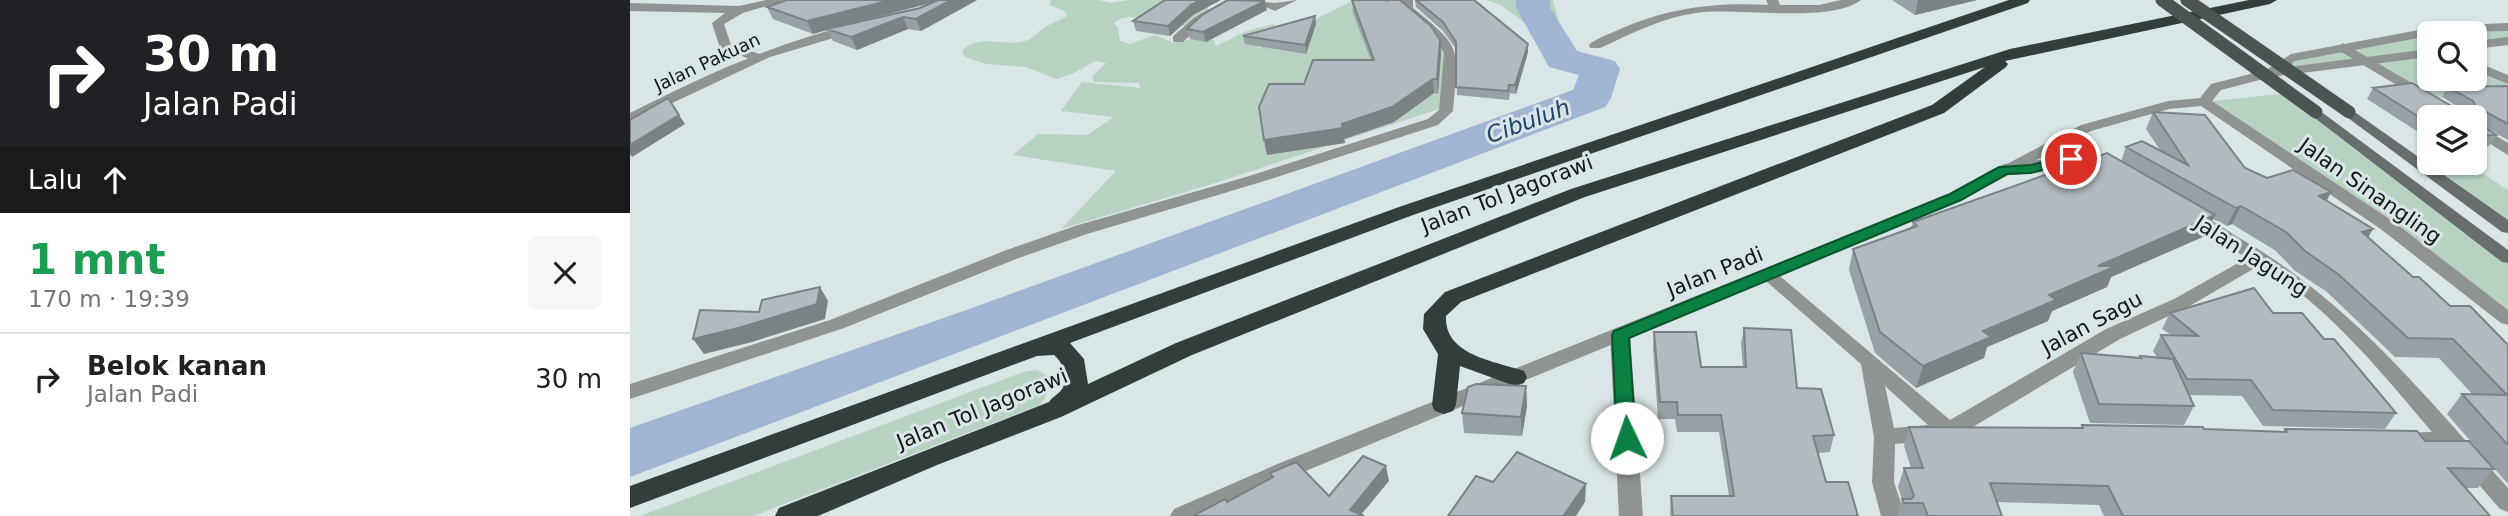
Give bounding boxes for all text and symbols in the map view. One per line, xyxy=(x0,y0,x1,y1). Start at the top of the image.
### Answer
map controls xyxy=(2417,21,2487,175)
button: search xyxy=(2417,21,2487,91)
text: 30 m xyxy=(143,26,279,83)
icon: right xyxy=(28,28,119,119)
street label: Jalan Pakuan xyxy=(650,28,763,96)
text: Jalan Padi xyxy=(143,85,298,123)
water label: Cibuluh xyxy=(1483,94,1573,148)
button: layers xyxy=(2417,105,2487,175)
pin xyxy=(2041,129,2101,189)
street label: Jalan Sinangling xyxy=(2293,132,2446,249)
icon: arrive xyxy=(2052,140,2090,178)
street label: Jalan Tol Jagorawi xyxy=(1416,150,1596,239)
icon: ahead xyxy=(96,161,134,199)
text: Lalu xyxy=(28,165,82,195)
street label: Jalan Jagung xyxy=(2188,209,2312,301)
text: 1 mnt xyxy=(28,235,166,284)
button: close xyxy=(528,236,602,310)
street label: Jalan Padi xyxy=(1662,242,1767,303)
text: 170 m · 19:39 xyxy=(28,286,190,312)
street label: Jalan Sagu xyxy=(2036,286,2146,360)
text: Belok kanan xyxy=(87,351,267,381)
icon: right xyxy=(28,360,66,398)
text: 30 m xyxy=(535,364,602,394)
street label: Jalan Tol Jagorawi xyxy=(891,364,1071,455)
text: Jalan Padi xyxy=(87,381,198,407)
position arrow xyxy=(1590,401,1664,475)

